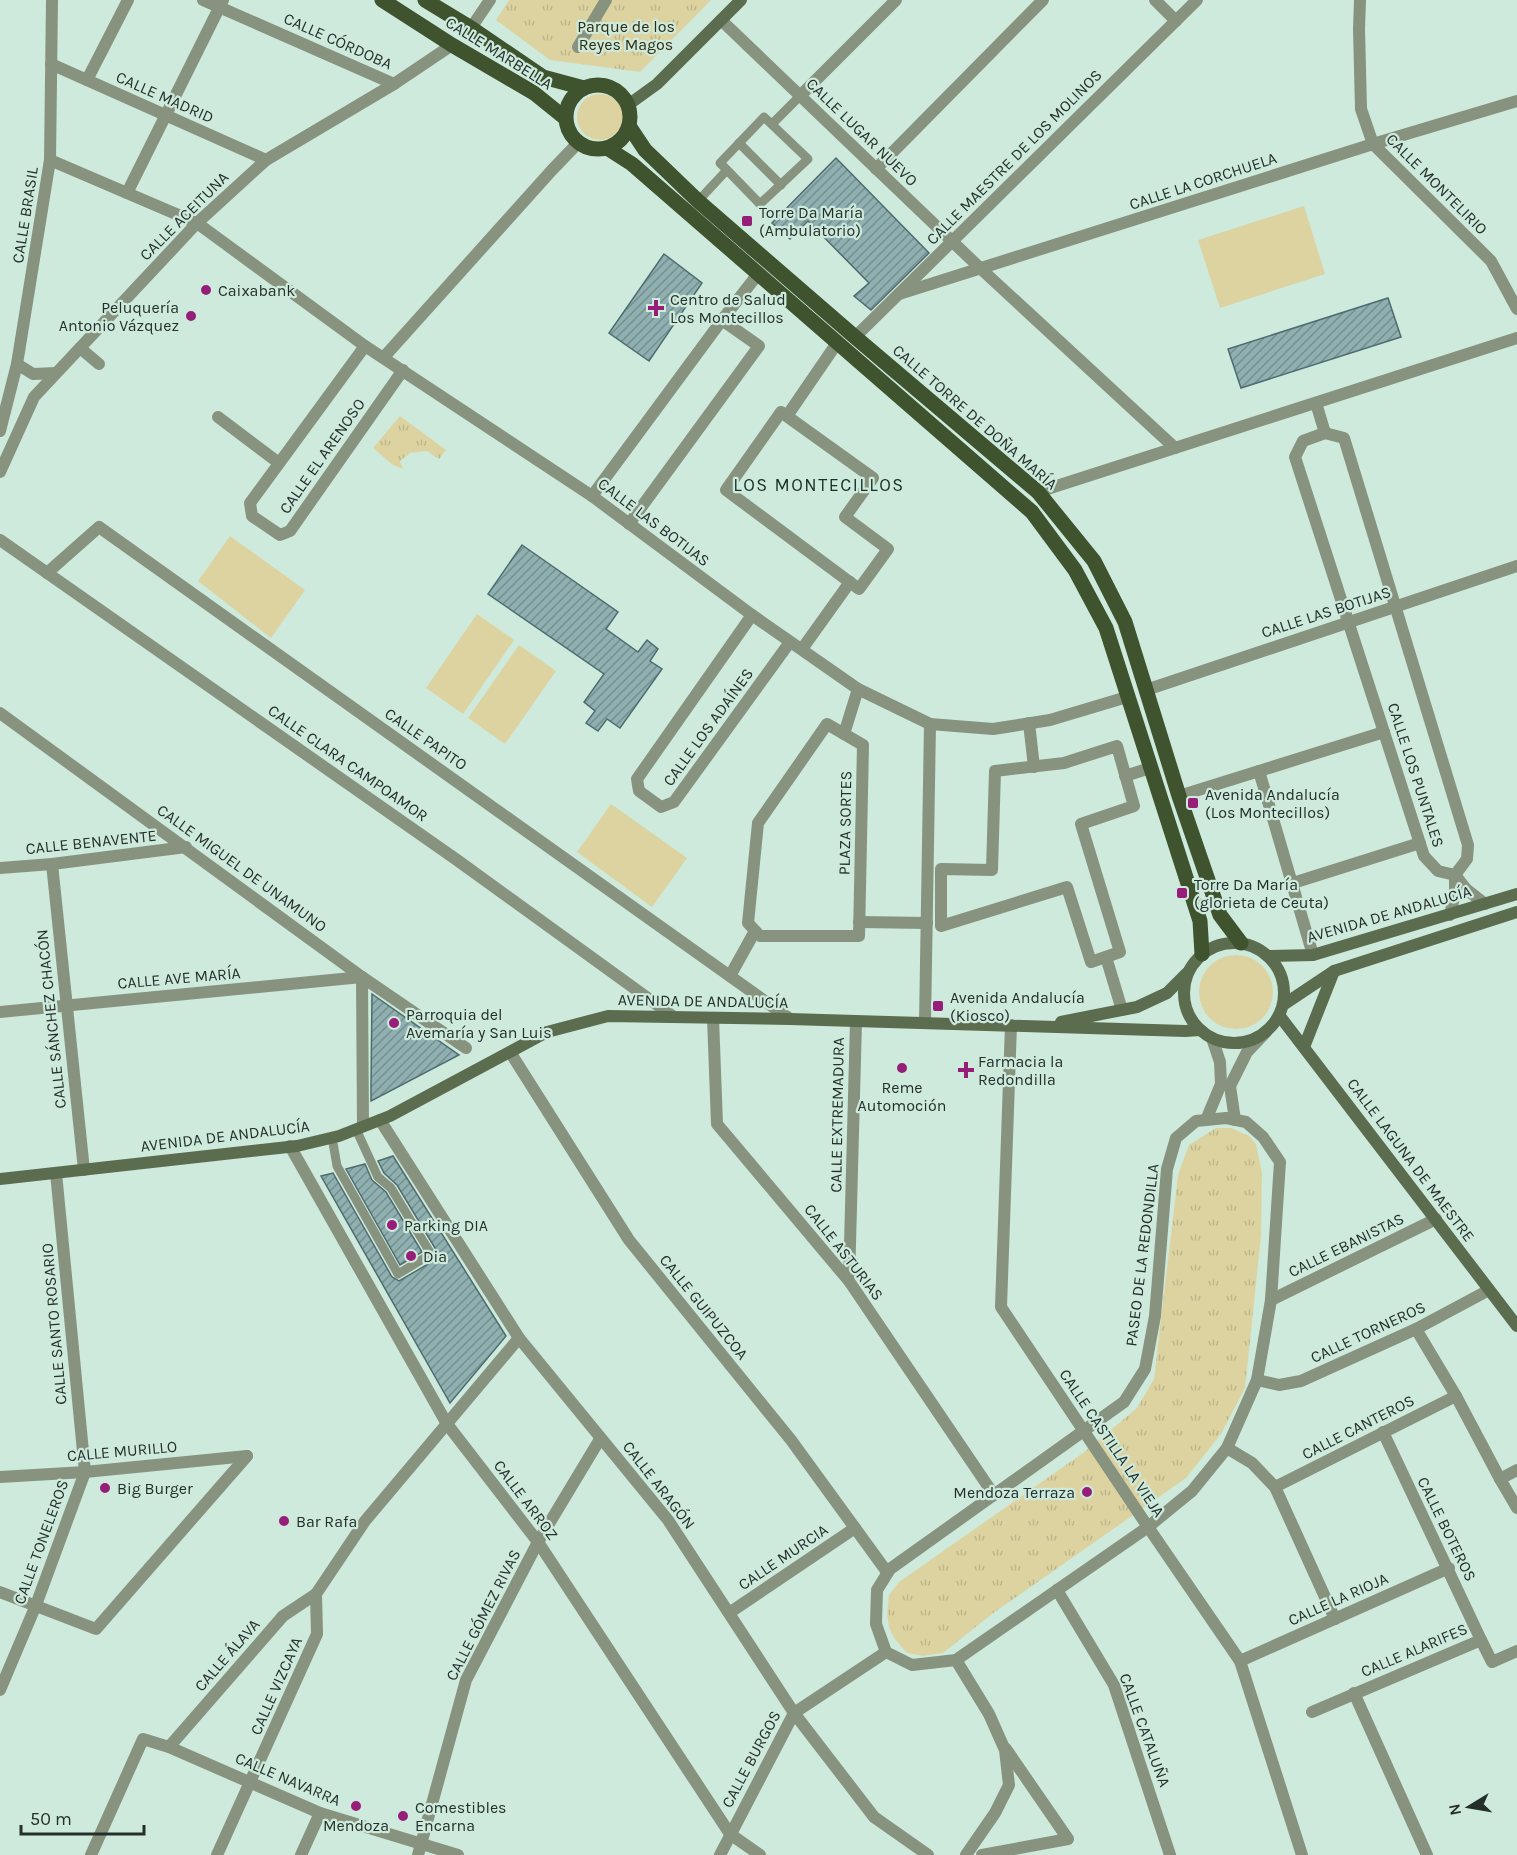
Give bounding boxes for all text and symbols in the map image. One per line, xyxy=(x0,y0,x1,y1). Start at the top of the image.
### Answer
street label: CALLE CÓRDOBA xyxy=(281,9,395,73)
street label: CALLE MARBELLA xyxy=(442,13,556,93)
park label: Parque de los Reyes Magos xyxy=(577,17,675,54)
street label: CALLE MAESTRE DE LOS MOLINOS xyxy=(922,65,1106,249)
street label: CALLE MADRID xyxy=(113,67,217,127)
street label: CALLE LUGAR NUEVO xyxy=(802,74,922,190)
street label: CALLE MONTELIRIO xyxy=(1382,129,1492,239)
street label: CALLE LA CORCHUELA xyxy=(1127,148,1279,214)
street label: CALLE BRASIL xyxy=(8,165,42,265)
street label: CALLE ACEITUNA xyxy=(136,168,232,264)
place label: Torre Dª María (Ambulatorio) xyxy=(759,203,863,240)
marker: Torre Dª María (Ambulatorio) xyxy=(740,214,754,228)
place label: Caixabank xyxy=(218,281,295,300)
marker: Caixabank xyxy=(199,283,213,297)
place label: Centro de Salud Los Montecillos xyxy=(670,290,786,327)
place label: Peluquería Antonio Vázquez xyxy=(59,298,179,335)
marker: Centro de Salud Los Montecillos xyxy=(647,299,665,317)
marker: Peluquería Antonio Vázquez xyxy=(184,309,198,323)
street label: CALLE TORRE DE DOÑA MARÍA xyxy=(889,340,1061,494)
street label: CALLE EL ARENOSO xyxy=(275,395,369,517)
street label: CALLE LAS BOTIJAS xyxy=(594,474,714,570)
district label: LOS MONTECILLOS xyxy=(733,474,905,496)
street label: CALLE LAS BOTIJAS xyxy=(1259,582,1393,642)
street label: CALLE LOS ADAÍNES xyxy=(659,664,757,790)
street label: CALLE LOS PUNTALES xyxy=(1384,700,1448,850)
street label: CALLE CLARA CAMPOAMOR xyxy=(264,701,432,825)
street label: CALLE PAPITO xyxy=(381,704,471,774)
street label: PLAZA SORTES xyxy=(835,771,855,875)
place label: Avenida Andalucía (Los Montecillos) xyxy=(1205,785,1340,822)
marker: Avenida Andalucía (Los Montecillos) xyxy=(1186,796,1200,810)
street label: CALLE MIGUEL DE UNAMUNO xyxy=(153,800,331,936)
street label: CALLE BENAVENTE xyxy=(25,826,157,858)
place label: Torre Dª María (glorieta de Ceuta) xyxy=(1194,875,1329,912)
street label: AVENIDA DE ANDALUCÍA xyxy=(1305,881,1473,947)
marker: Torre Dª María (glorieta de Ceuta) xyxy=(1175,886,1189,900)
street label: CALLE SÁNCHEZ CHACÓN xyxy=(32,928,70,1110)
street label: CALLE AVE MARÍA xyxy=(117,963,241,993)
place label: Avenida Andalucía (Kiosco) xyxy=(950,988,1085,1025)
street label: AVENIDA DE ANDALUCÍA xyxy=(618,990,788,1012)
marker: Avenida Andalucía (Kiosco) xyxy=(931,999,945,1013)
place label: Parroquia del Avemaría y San Luis xyxy=(406,1005,552,1042)
marker: Parroquia del Avemaría y San Luis xyxy=(387,1016,401,1030)
street label: CALLE EXTREMADURA xyxy=(826,1037,848,1193)
place label: Farmacia la Redondilla xyxy=(978,1052,1063,1089)
marker: Reme Automoción xyxy=(895,1061,909,1075)
marker: Farmacia la Redondilla xyxy=(959,1063,973,1077)
street label: CALLE LAGUNA DE MAESTRE xyxy=(1343,1075,1479,1245)
place label: Reme Automoción xyxy=(858,1078,946,1115)
street label: AVENIDA DE ANDALUCÍA xyxy=(139,1116,311,1156)
street label: PASEO DE LA REDONDILLA xyxy=(1121,1163,1163,1347)
street label: CALLE ASTURIAS xyxy=(800,1200,888,1304)
street label: CALLE EBANISTAS xyxy=(1285,1209,1407,1281)
place label: Parking DIA xyxy=(404,1216,488,1235)
marker: Parking DIA xyxy=(385,1218,399,1232)
street label: CALLE SANTO ROSARIO xyxy=(37,1242,71,1406)
place label: Dia xyxy=(423,1247,447,1266)
marker: Dia xyxy=(404,1249,418,1263)
street label: CALLE GUIPUZCOA xyxy=(656,1250,752,1364)
street label: CALLE TORNEROS xyxy=(1308,1297,1428,1367)
street label: CALLE CASTILLA LA VIEJA xyxy=(1055,1365,1169,1521)
street label: CALLE CANTEROS xyxy=(1299,1391,1417,1463)
street label: CALLE MURILLO xyxy=(66,1437,178,1465)
street label: CALLE ARAGÓN xyxy=(619,1437,699,1533)
street label: CALLE ARROZ xyxy=(490,1456,562,1544)
street label: CALLE BOTEROS xyxy=(1414,1474,1480,1584)
street label: CALLE TONELEROS xyxy=(10,1477,72,1607)
place label: Big Burger xyxy=(117,1479,193,1498)
marker: Big Burger xyxy=(98,1481,112,1495)
place label: Mendoza Terraza xyxy=(953,1483,1075,1502)
marker: Mendoza Terraza xyxy=(1080,1485,1094,1499)
place label: Bar Rafa xyxy=(296,1512,357,1531)
marker: Bar Rafa xyxy=(277,1514,291,1528)
street label: CALLE MURCIA xyxy=(735,1520,831,1594)
street label: CALLE GÓMEZ RIVAS xyxy=(442,1546,524,1684)
street label: CALLE LA RIOJA xyxy=(1285,1568,1391,1630)
street label: CALLE ÁLAVA xyxy=(190,1615,264,1695)
street label: CALLE ALARIFES xyxy=(1358,1619,1470,1681)
street label: CALLE VIZCAYA xyxy=(246,1634,306,1738)
street label: CALLE CATALUÑA xyxy=(1116,1671,1174,1789)
street label: CALLE BURGOS xyxy=(717,1707,785,1811)
street label: CALLE NAVARRA xyxy=(232,1748,344,1810)
north arrow xyxy=(1439,1777,1499,1837)
scale bar xyxy=(21,1798,144,1836)
place label: Comestibles Encarna xyxy=(415,1798,507,1835)
marker: Mendoza xyxy=(349,1799,363,1813)
text: N xyxy=(1444,1802,1465,1817)
text: 50 m xyxy=(30,1808,72,1830)
marker: Comestibles Encarna xyxy=(396,1809,410,1823)
place label: Mendoza xyxy=(323,1816,389,1835)

